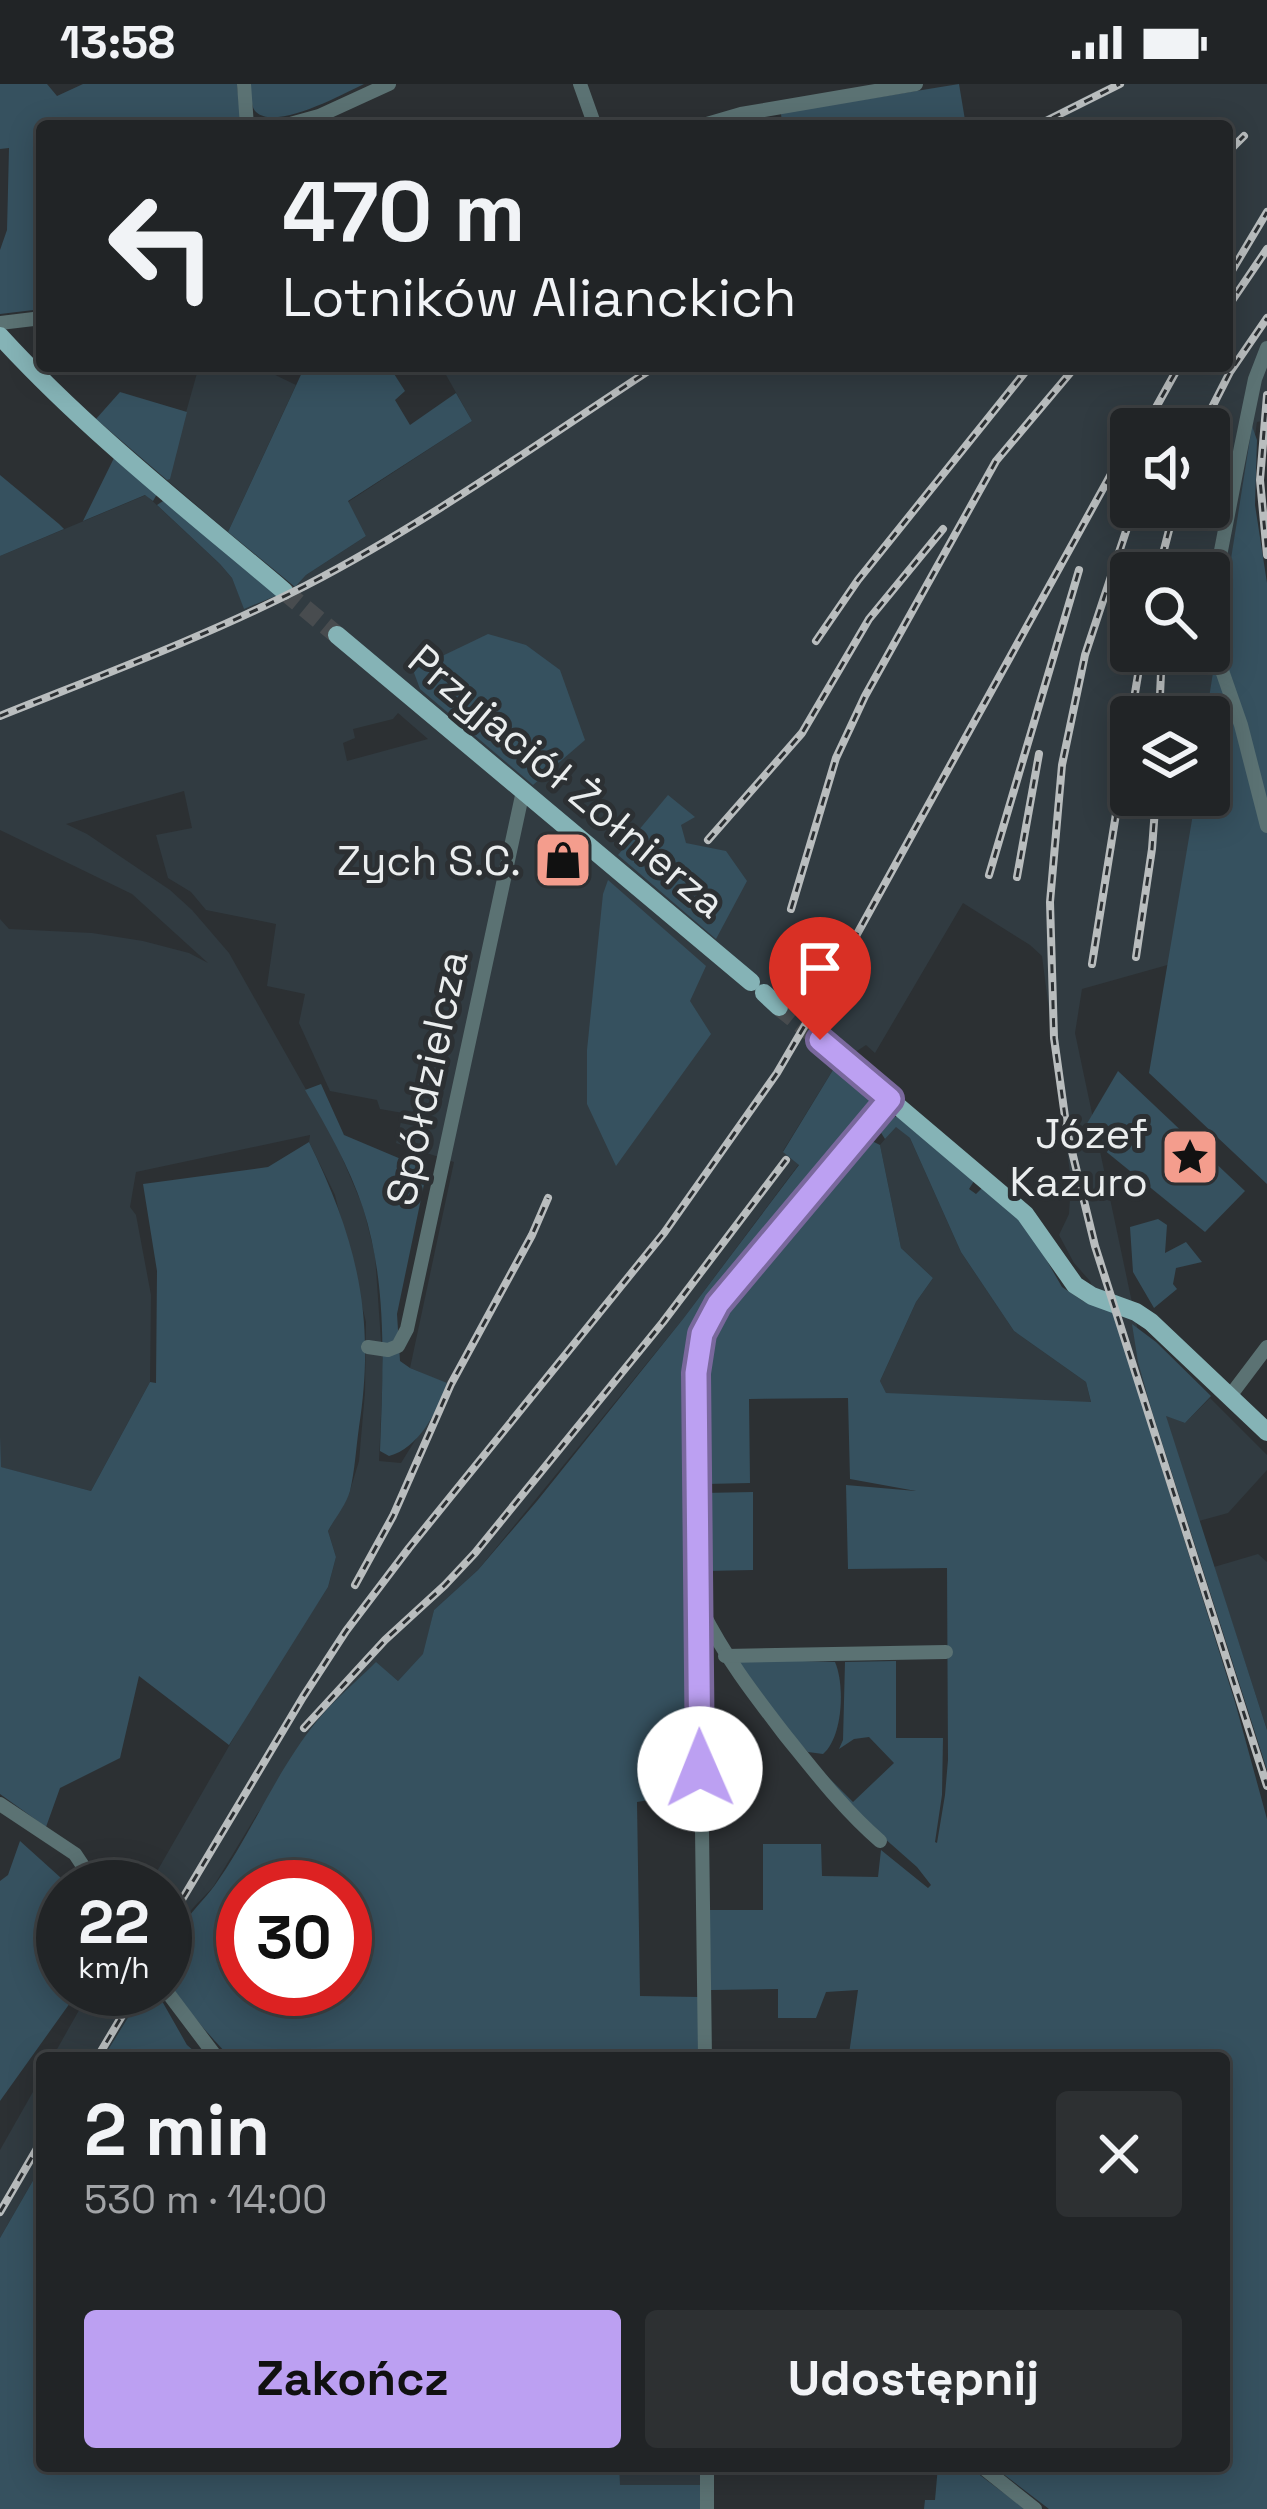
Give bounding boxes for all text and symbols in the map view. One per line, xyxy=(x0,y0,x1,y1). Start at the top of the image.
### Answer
text: 13:58 xyxy=(60,14,175,71)
text: 470 m xyxy=(282,158,526,266)
icon: left xyxy=(84,168,240,324)
text: Lotników Alianckich xyxy=(282,263,796,332)
map controls xyxy=(1110,408,1230,816)
button: sound xyxy=(1110,408,1230,528)
button: search xyxy=(1110,552,1230,672)
street label: Przyjaciół Żołnierza xyxy=(398,633,736,929)
button: layers xyxy=(1110,696,1230,816)
shop icon: Zych S.C. xyxy=(532,829,594,891)
place label: Zych S.C. xyxy=(337,834,521,887)
pin xyxy=(769,917,871,1040)
icon: arrive xyxy=(787,935,853,1001)
street label: Spółdzielcza xyxy=(374,946,480,1210)
place label: Józef Kazuro xyxy=(1010,1107,1148,1208)
place icon: Józef Kazuro xyxy=(1159,1126,1221,1188)
position arrow xyxy=(637,1706,763,1832)
speed limit sign: 30 xyxy=(216,1860,372,2016)
text: 22 xyxy=(78,1884,150,1961)
text: km/h xyxy=(78,1948,150,1987)
text: 2 min xyxy=(84,2084,270,2176)
button: close xyxy=(1056,2091,1182,2217)
text: 530 m · 14:00 xyxy=(84,2175,327,2224)
button: Zakończ xyxy=(84,2310,621,2448)
button: Udostępnij xyxy=(645,2310,1182,2448)

